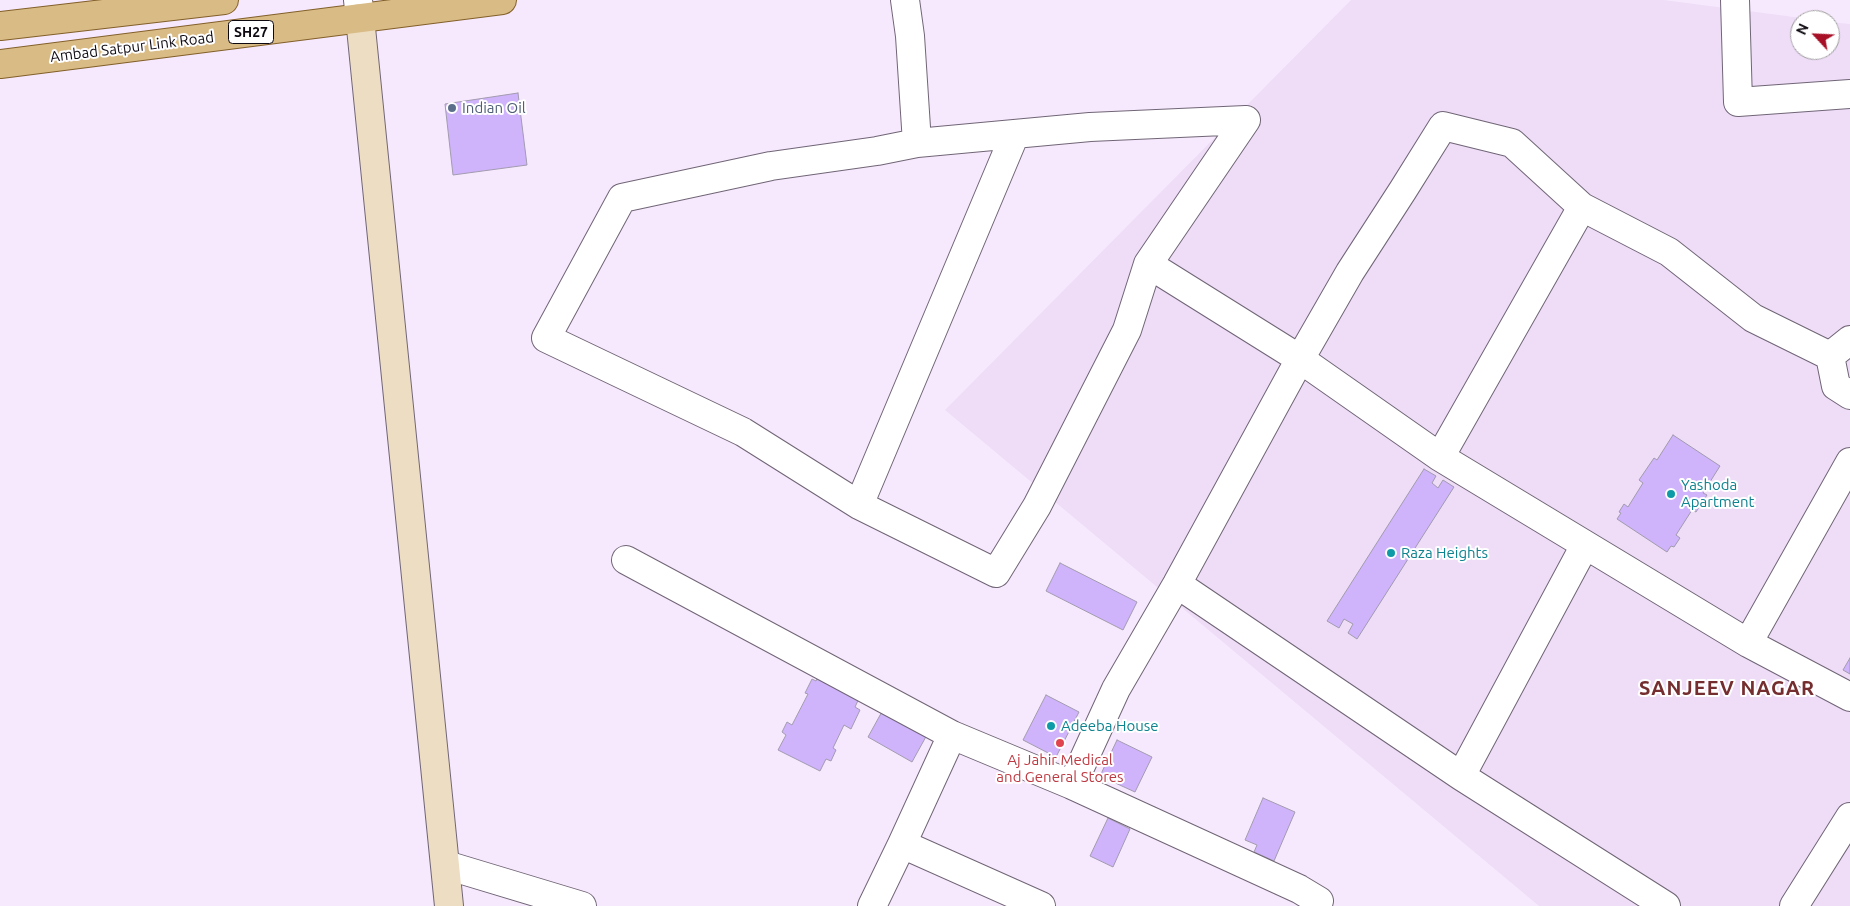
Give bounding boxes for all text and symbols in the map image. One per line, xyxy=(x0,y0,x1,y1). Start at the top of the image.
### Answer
north arrow xyxy=(1790,10,1840,60)
road number: SH27 xyxy=(228,21,274,44)
text: N xyxy=(1793,21,1812,37)
street label: Ambad Satpur Link Road xyxy=(49,28,215,66)
place label: Indian Oil xyxy=(462,99,526,117)
marker: Indian Oil xyxy=(446,102,458,114)
place label: Yashoda Apartment xyxy=(1681,476,1754,511)
marker: Yashoda Apartment xyxy=(1665,488,1677,500)
place label: Raza Heights xyxy=(1401,544,1488,562)
marker: Raza Heights xyxy=(1385,547,1397,559)
district label: SANJEEV NAGAR xyxy=(1637,676,1817,700)
place label: Adeeba House xyxy=(1061,717,1159,735)
marker: Adeeba House xyxy=(1045,720,1057,732)
marker: Aj Jahir Medical and General Stores xyxy=(1054,737,1066,749)
place label: Aj Jahir Medical and General Stores xyxy=(996,751,1124,786)

